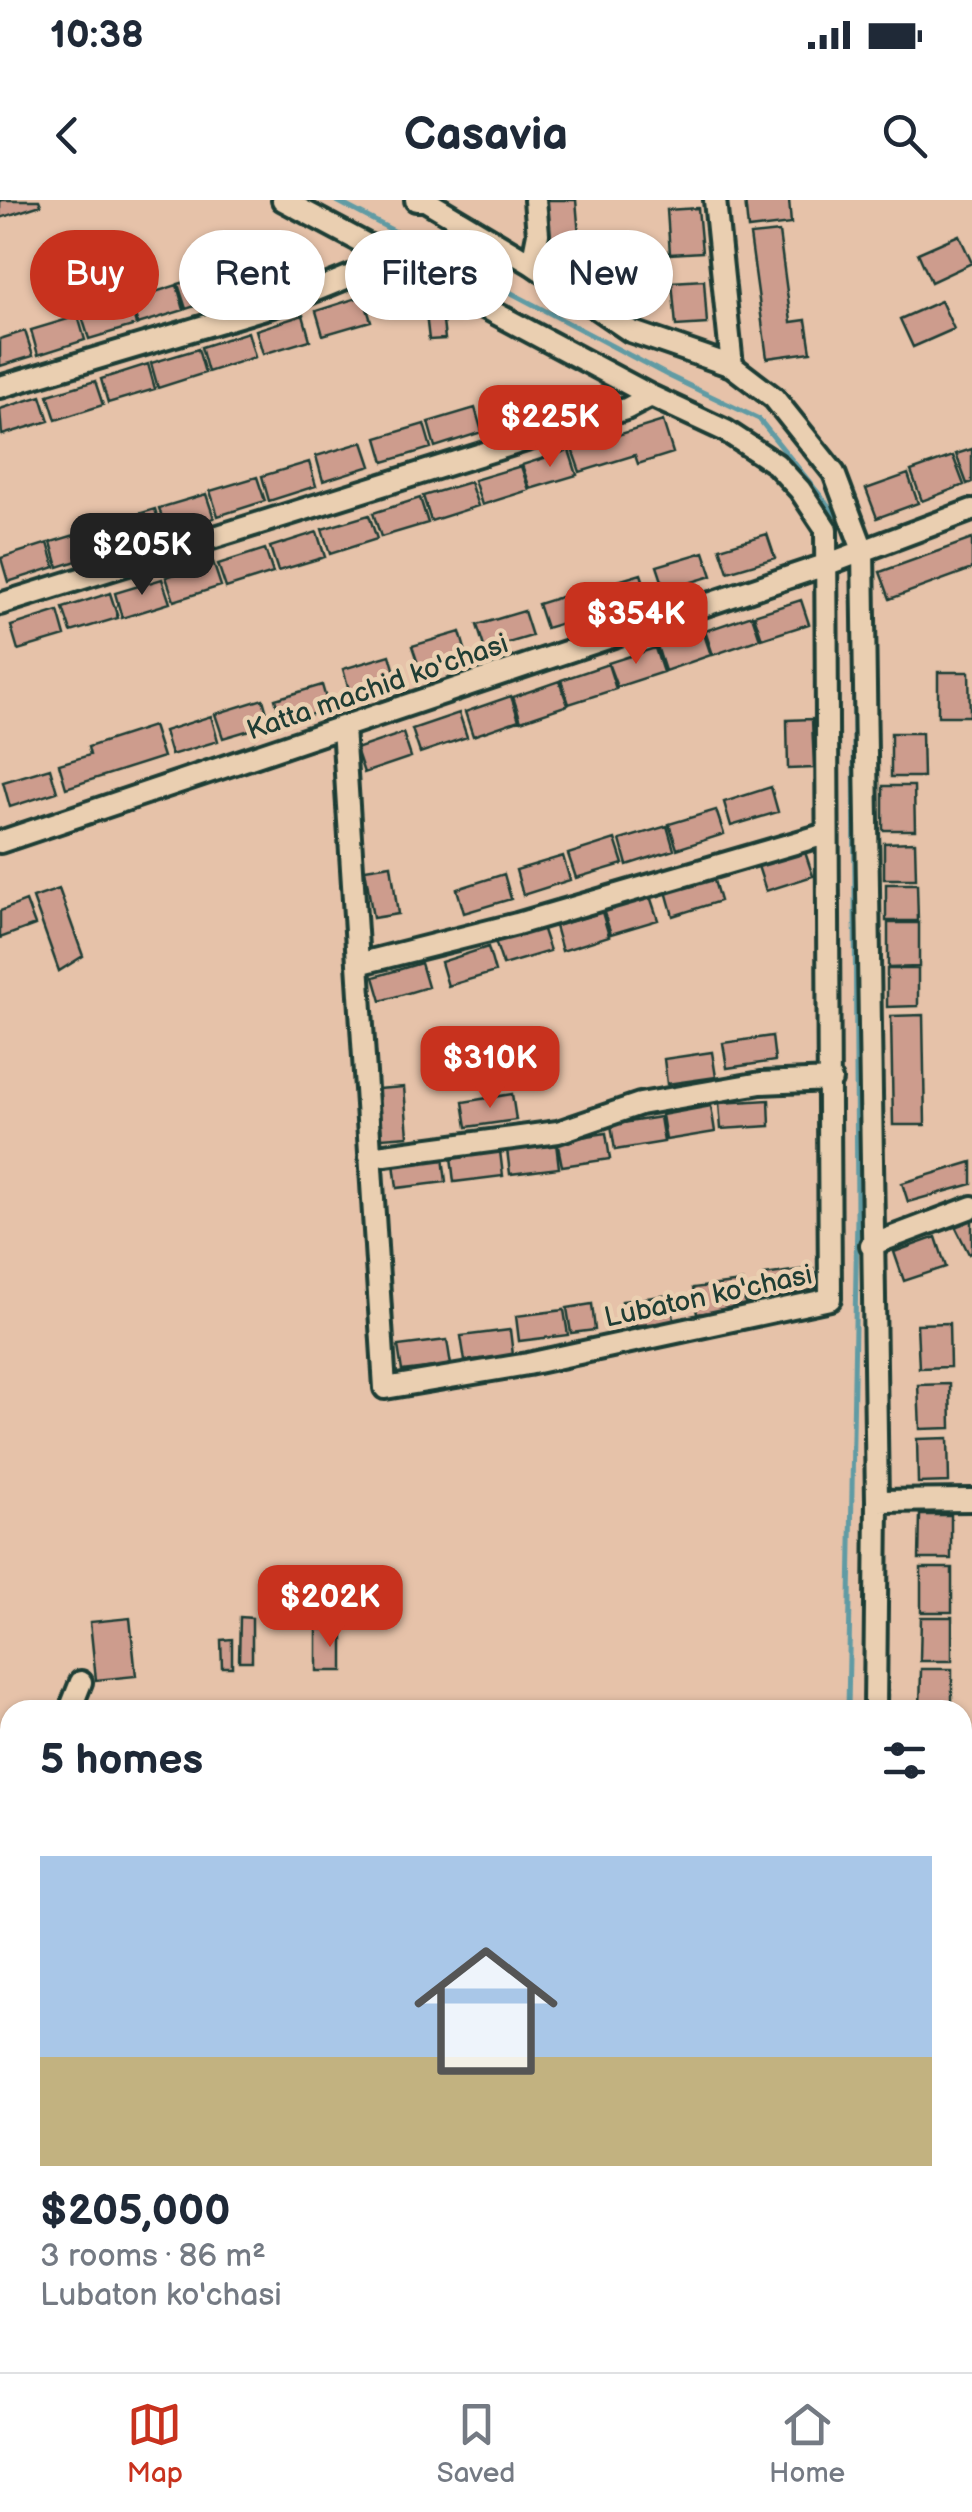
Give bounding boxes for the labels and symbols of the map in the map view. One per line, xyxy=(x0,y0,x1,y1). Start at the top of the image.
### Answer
pin: $225K xyxy=(480,385,620,470)
pin: $205K xyxy=(72,513,212,598)
pin: $354K xyxy=(566,582,706,667)
street label: Katta machid ko'chasi xyxy=(243,627,512,748)
pin: $310K xyxy=(420,1026,560,1111)
street label: Lubaton ko'chasi xyxy=(601,1258,815,1335)
pin: $202K xyxy=(260,1565,400,1650)

